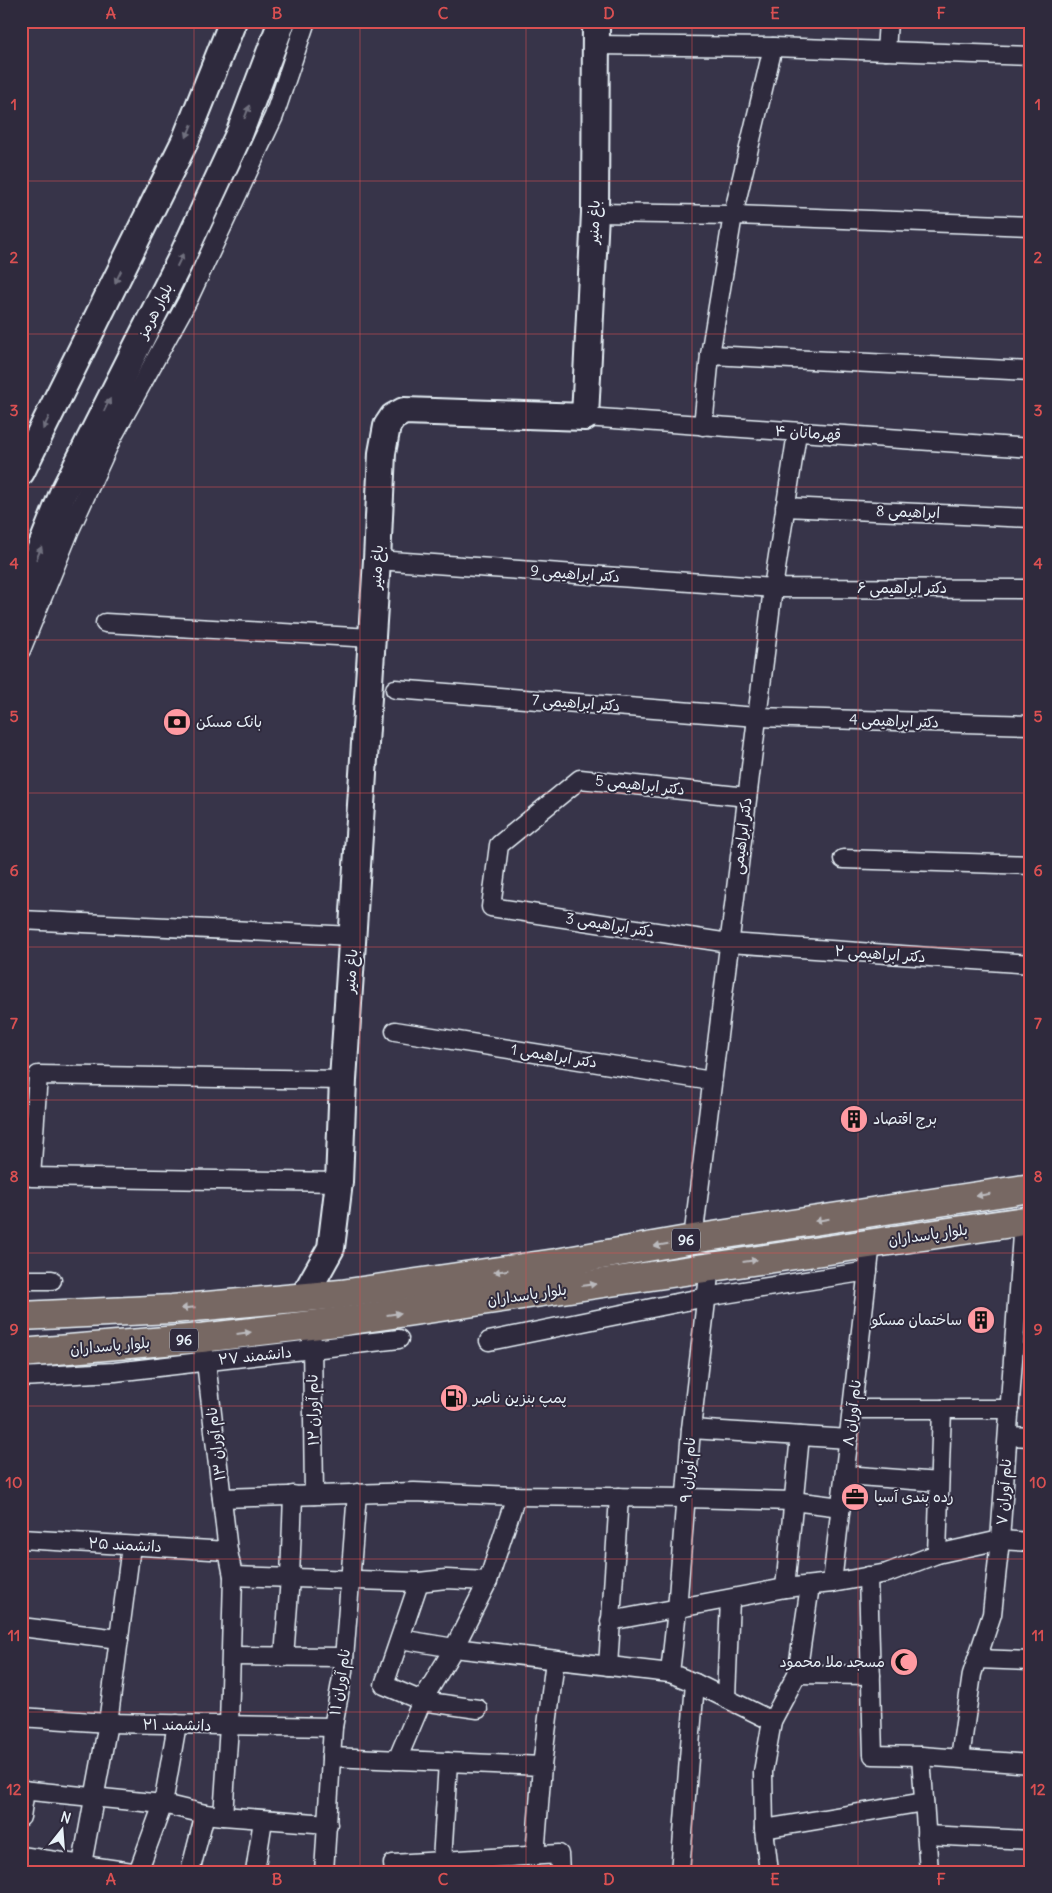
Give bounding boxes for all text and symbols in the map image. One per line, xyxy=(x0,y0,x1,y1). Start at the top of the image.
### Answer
text: A xyxy=(106,3,116,23)
text: B xyxy=(272,3,283,23)
text: C xyxy=(438,3,449,23)
text: D xyxy=(603,3,615,23)
text: E xyxy=(770,3,780,23)
text: F xyxy=(936,3,946,23)
text: 1 xyxy=(11,94,17,114)
text: 1 xyxy=(1035,94,1041,114)
one-way arrow xyxy=(244,105,252,120)
one-way arrow xyxy=(185,124,192,139)
street label: باغ منیر xyxy=(583,200,605,246)
text: 2 xyxy=(10,247,19,267)
text: 2 xyxy=(1034,247,1043,267)
one-way arrow xyxy=(176,253,185,268)
one-way arrow xyxy=(114,270,122,285)
street label: بلوار هرمز xyxy=(132,280,177,343)
one-way arrow xyxy=(103,398,111,413)
text: 3 xyxy=(9,400,19,420)
text: 3 xyxy=(1033,400,1043,420)
one-way arrow xyxy=(41,416,49,430)
street label: قهرمانان ۴ xyxy=(774,421,842,444)
street label: ابراهیمی 8 xyxy=(876,501,940,523)
street label: باغ منیر xyxy=(366,544,388,592)
one-way arrow xyxy=(36,546,44,560)
text: 4 xyxy=(9,553,19,573)
text: 4 xyxy=(1033,553,1043,573)
street label: دکتر ابراهیمی 9 xyxy=(530,561,620,587)
street label: دکتر ابراهیمی ۶ xyxy=(857,578,947,598)
street label: دکتر ابراهیمی 7 xyxy=(531,690,621,716)
text: 5 xyxy=(9,706,19,726)
text: 5 xyxy=(1033,706,1043,726)
bank icon: بانک مسکن xyxy=(162,707,192,737)
street label: دکتر ابراهیمی 4 xyxy=(849,709,939,733)
place label: بانک مسکن xyxy=(196,712,262,731)
street label: دکتر ابراهیمی 5 xyxy=(594,770,686,800)
street label: دکتر ابراهیمی xyxy=(727,796,757,876)
text: 6 xyxy=(9,860,19,880)
text: 6 xyxy=(1033,860,1043,880)
street label: دکتر ابراهیمی 3 xyxy=(564,908,656,942)
street label: دکتر ابراهیمی ۲ xyxy=(834,941,926,967)
street label: باغ منیر xyxy=(339,948,363,996)
text: 7 xyxy=(10,1013,18,1033)
text: 7 xyxy=(1034,1013,1042,1033)
street label: دکتر ابراهیمی 1 xyxy=(509,1039,599,1073)
building icon: برج اقتصاد xyxy=(839,1104,869,1134)
place label: برج اقتصاد xyxy=(873,1109,937,1129)
text: 8 xyxy=(9,1166,19,1186)
text: 8 xyxy=(1033,1166,1043,1186)
one-way arrow xyxy=(974,1192,990,1200)
one-way arrow xyxy=(814,1216,830,1224)
street label: بلوار پاسداران xyxy=(887,1220,969,1250)
road number: 96 xyxy=(672,1228,700,1252)
one-way arrow xyxy=(653,1241,669,1249)
one-way arrow xyxy=(742,1257,758,1265)
one-way arrow xyxy=(493,1267,509,1275)
street label: بلوار پاسداران xyxy=(486,1280,568,1310)
one-way arrow xyxy=(581,1281,597,1289)
one-way arrow xyxy=(180,1304,196,1312)
building icon: ساختمان مسکو xyxy=(966,1305,996,1335)
one-way arrow xyxy=(386,1310,402,1318)
place label: ساختمان مسکو xyxy=(871,1310,962,1329)
text: 9 xyxy=(9,1319,19,1339)
text: 9 xyxy=(1033,1319,1043,1339)
road number: 96 xyxy=(170,1328,198,1352)
one-way arrow xyxy=(236,1329,252,1337)
street label: بلوار پاسداران xyxy=(69,1333,151,1359)
street label: دانشمند ۲۷ xyxy=(217,1342,293,1369)
street label: نام آوران ۱۲ xyxy=(302,1374,325,1446)
street label: نام آوران ۸ xyxy=(838,1379,867,1447)
fuel station icon: پمپ بنزین ناصر xyxy=(439,1383,469,1413)
place label: پمپ بنزین ناصر xyxy=(471,1388,567,1408)
street label: نام آوران ۱۳ xyxy=(202,1406,231,1482)
street label: نام آوران ۹ xyxy=(676,1437,701,1504)
street label: نام آوران ۷ xyxy=(992,1458,1017,1526)
text: 10 xyxy=(6,1472,22,1492)
text: 10 xyxy=(1030,1472,1046,1492)
office icon: رده بندی آسیا xyxy=(840,1482,870,1512)
place label: رده بندی آسیا xyxy=(874,1487,954,1506)
street label: دانشمند ۲۵ xyxy=(88,1533,162,1556)
text: 11 xyxy=(8,1625,20,1645)
text: 11 xyxy=(1032,1625,1044,1645)
street label: نام آوران ۱۱ xyxy=(325,1647,356,1717)
mosque icon: مسجد ملا محمود xyxy=(889,1647,919,1677)
place label: مسجد ملا محمود xyxy=(779,1652,885,1671)
street label: دانشمند ۲۱ xyxy=(142,1714,212,1735)
text: 12 xyxy=(6,1779,22,1799)
text: 12 xyxy=(1030,1779,1046,1799)
north arrow xyxy=(38,1806,88,1856)
text: N xyxy=(59,1808,73,1828)
text: A xyxy=(106,1869,116,1889)
text: B xyxy=(272,1869,283,1889)
text: C xyxy=(438,1869,449,1889)
text: D xyxy=(603,1869,615,1889)
text: E xyxy=(770,1869,780,1889)
text: F xyxy=(936,1869,946,1889)

